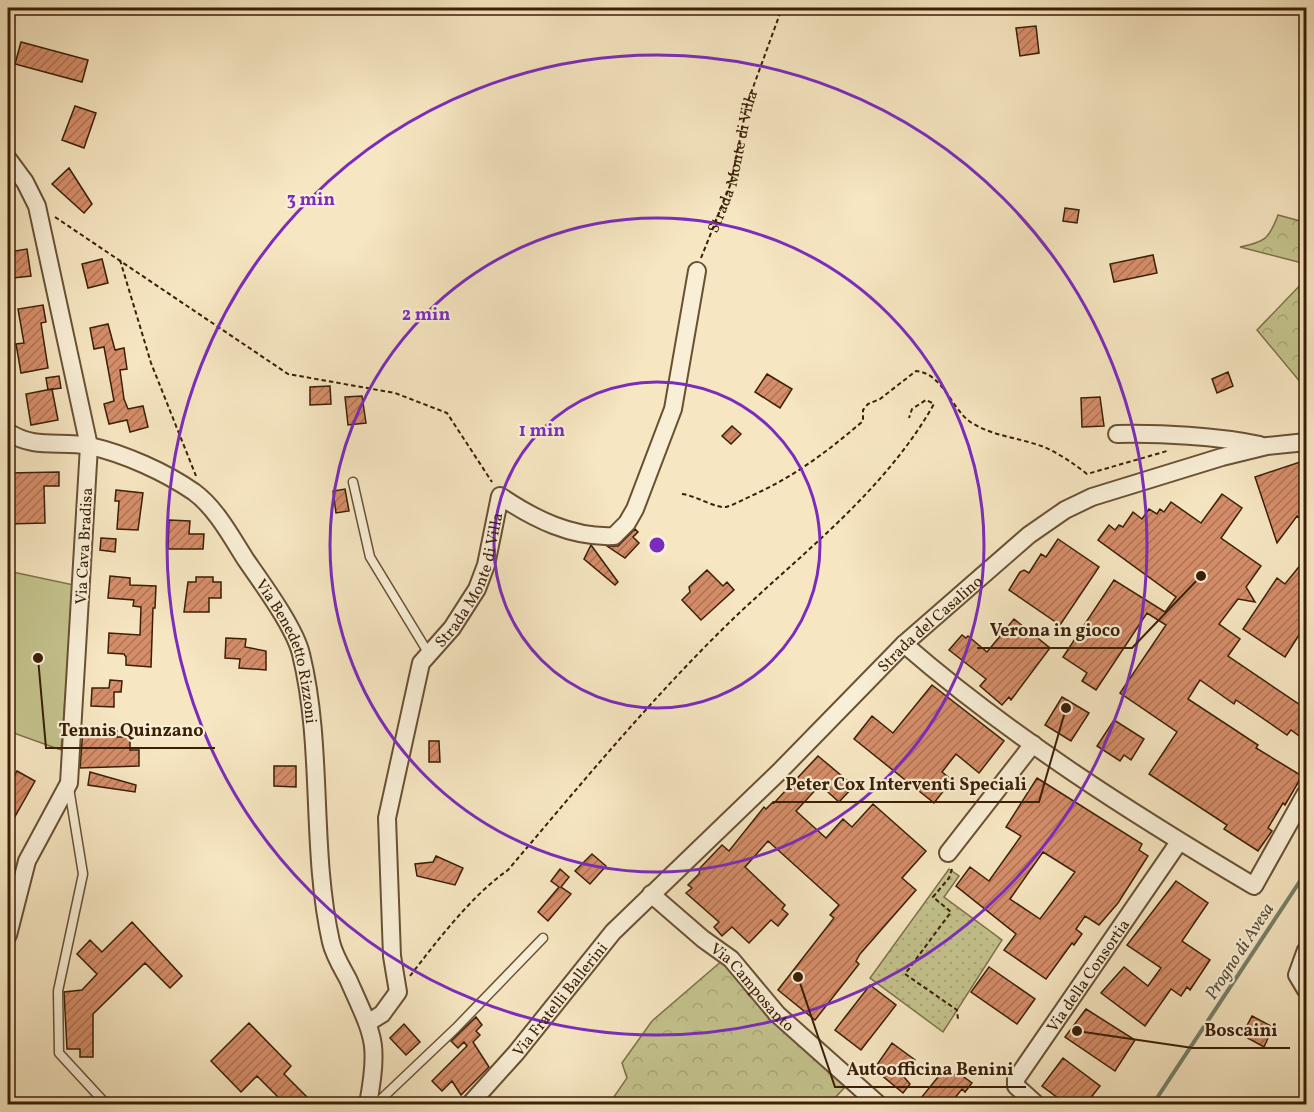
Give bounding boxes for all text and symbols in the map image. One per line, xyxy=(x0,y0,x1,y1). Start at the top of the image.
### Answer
street label: Strada Monte di Villa xyxy=(703,87,764,237)
text: 3 min xyxy=(287,188,335,213)
text: 2 min xyxy=(402,303,450,328)
text: 1 min xyxy=(519,419,565,444)
street label: Via Cava Bradisa xyxy=(71,487,99,605)
street label: Strada Monte di Villa xyxy=(431,511,509,653)
centre of rings xyxy=(647,535,667,555)
street label: Strada del Casalino xyxy=(873,571,988,678)
street label: Via Benedetto Rizzoni xyxy=(249,575,321,725)
callout: Verona in gioco xyxy=(977,612,1132,648)
text: Verona in gioco xyxy=(990,619,1120,644)
callout: Tennis Quinzano xyxy=(46,712,215,748)
text: Tennis Quinzano xyxy=(59,719,203,744)
callout: Peter Cox Interventi Speciali xyxy=(773,766,1039,802)
text: Peter Cox Interventi Speciali xyxy=(785,773,1027,798)
water label: Progno di Avesa xyxy=(1200,899,1281,1005)
street label: Via della Consortia xyxy=(1042,915,1136,1037)
street label: Via Fratelli Ballerini xyxy=(508,938,614,1062)
street label: Via Camposanto xyxy=(705,939,798,1037)
callout: Boscaini xyxy=(1193,1012,1290,1048)
text: Boscaini xyxy=(1204,1019,1278,1044)
callout: Autoofficina Benini xyxy=(835,1051,1026,1087)
text: Autoofficina Benini xyxy=(846,1058,1014,1083)

